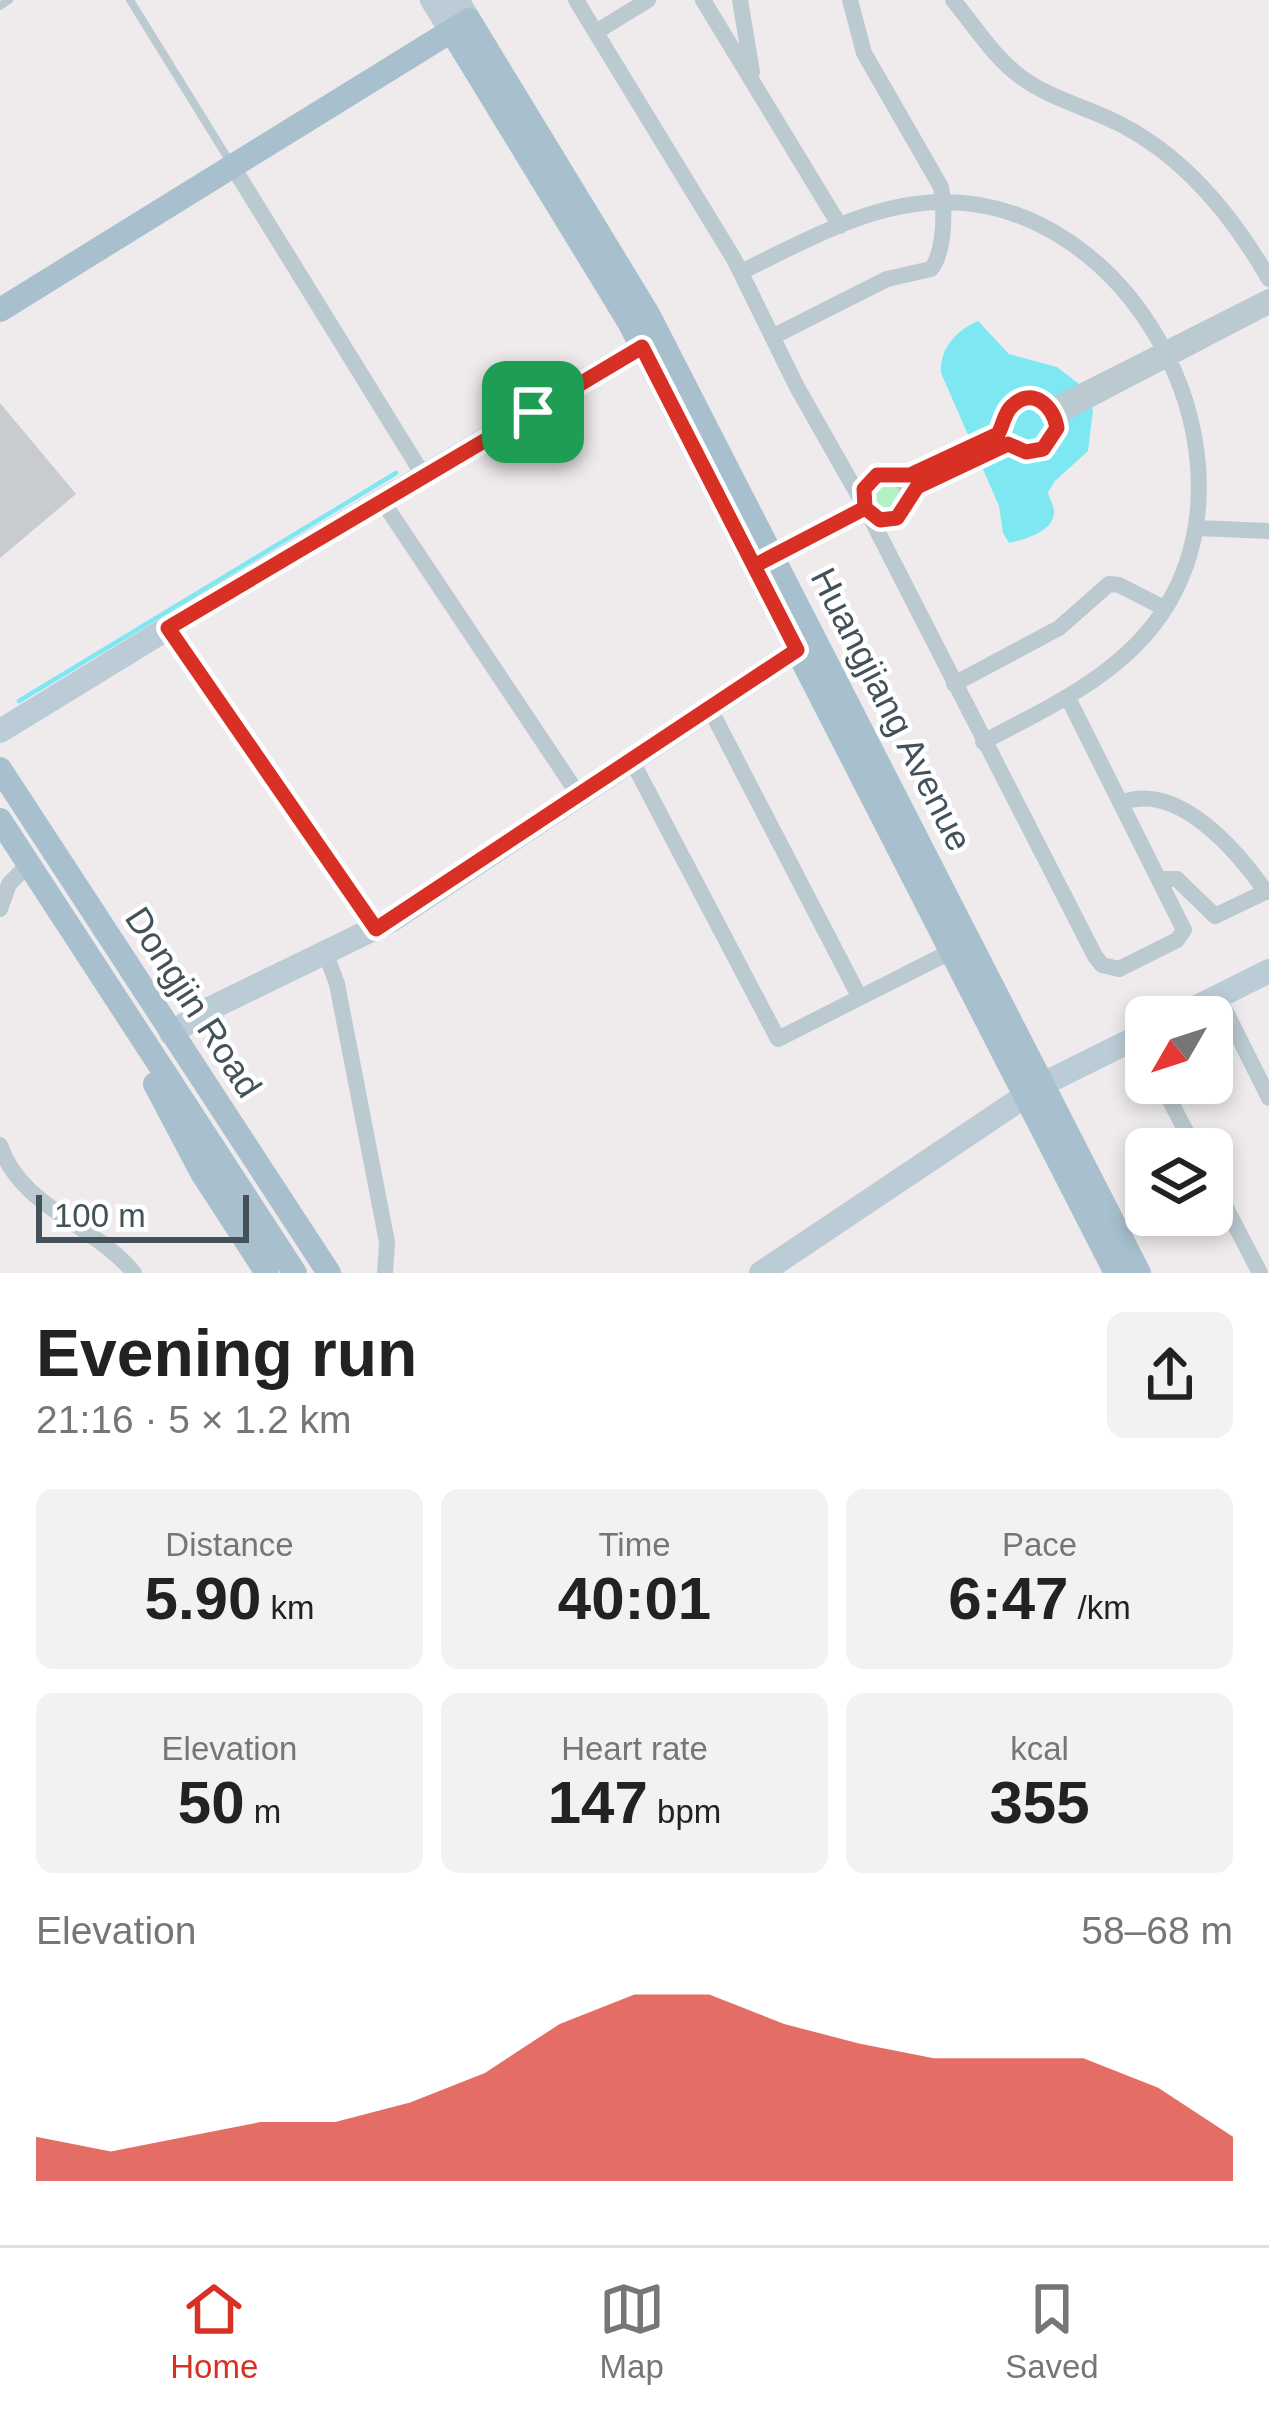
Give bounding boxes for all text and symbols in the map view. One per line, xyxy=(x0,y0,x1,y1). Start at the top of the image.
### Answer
pin xyxy=(482,361,584,463)
icon: arrive xyxy=(500,379,566,445)
street label: Huangjiang Avenue xyxy=(803,561,981,857)
street label: Dongjin Road xyxy=(117,900,270,1105)
north arrow xyxy=(1125,996,1233,1104)
map controls xyxy=(1125,996,1233,1236)
button: layers xyxy=(1125,1128,1233,1236)
scale bar xyxy=(36,1189,249,1242)
text: 100 m xyxy=(54,1197,146,1234)
button: share xyxy=(1107,1312,1233,1438)
text: Evening run xyxy=(36,1316,417,1390)
text: 21:16 · 5 × 1.2 km xyxy=(36,1398,351,1441)
text: Distance xyxy=(165,1526,294,1563)
text: Time xyxy=(598,1526,671,1563)
text: Pace xyxy=(1002,1526,1077,1563)
text: 5.90 xyxy=(145,1565,261,1632)
text: 40:01 xyxy=(558,1565,711,1632)
text: 6:47 xyxy=(948,1565,1068,1632)
text: km xyxy=(261,1589,314,1626)
text: /km xyxy=(1068,1589,1131,1626)
text: Elevation xyxy=(162,1730,297,1767)
text: Heart rate xyxy=(561,1730,708,1767)
text: kcal xyxy=(1010,1730,1069,1767)
text: 50 xyxy=(178,1769,245,1836)
text: 147 xyxy=(548,1769,648,1836)
text: 355 xyxy=(989,1769,1090,1836)
text: m xyxy=(245,1793,281,1830)
text: bpm xyxy=(648,1793,721,1830)
text: Elevation xyxy=(36,1909,196,1952)
text: 58–68 m xyxy=(1081,1909,1233,1952)
tab: Home xyxy=(170,2276,258,2386)
tab: Map xyxy=(599,2276,665,2386)
tab: Saved xyxy=(1005,2276,1099,2386)

